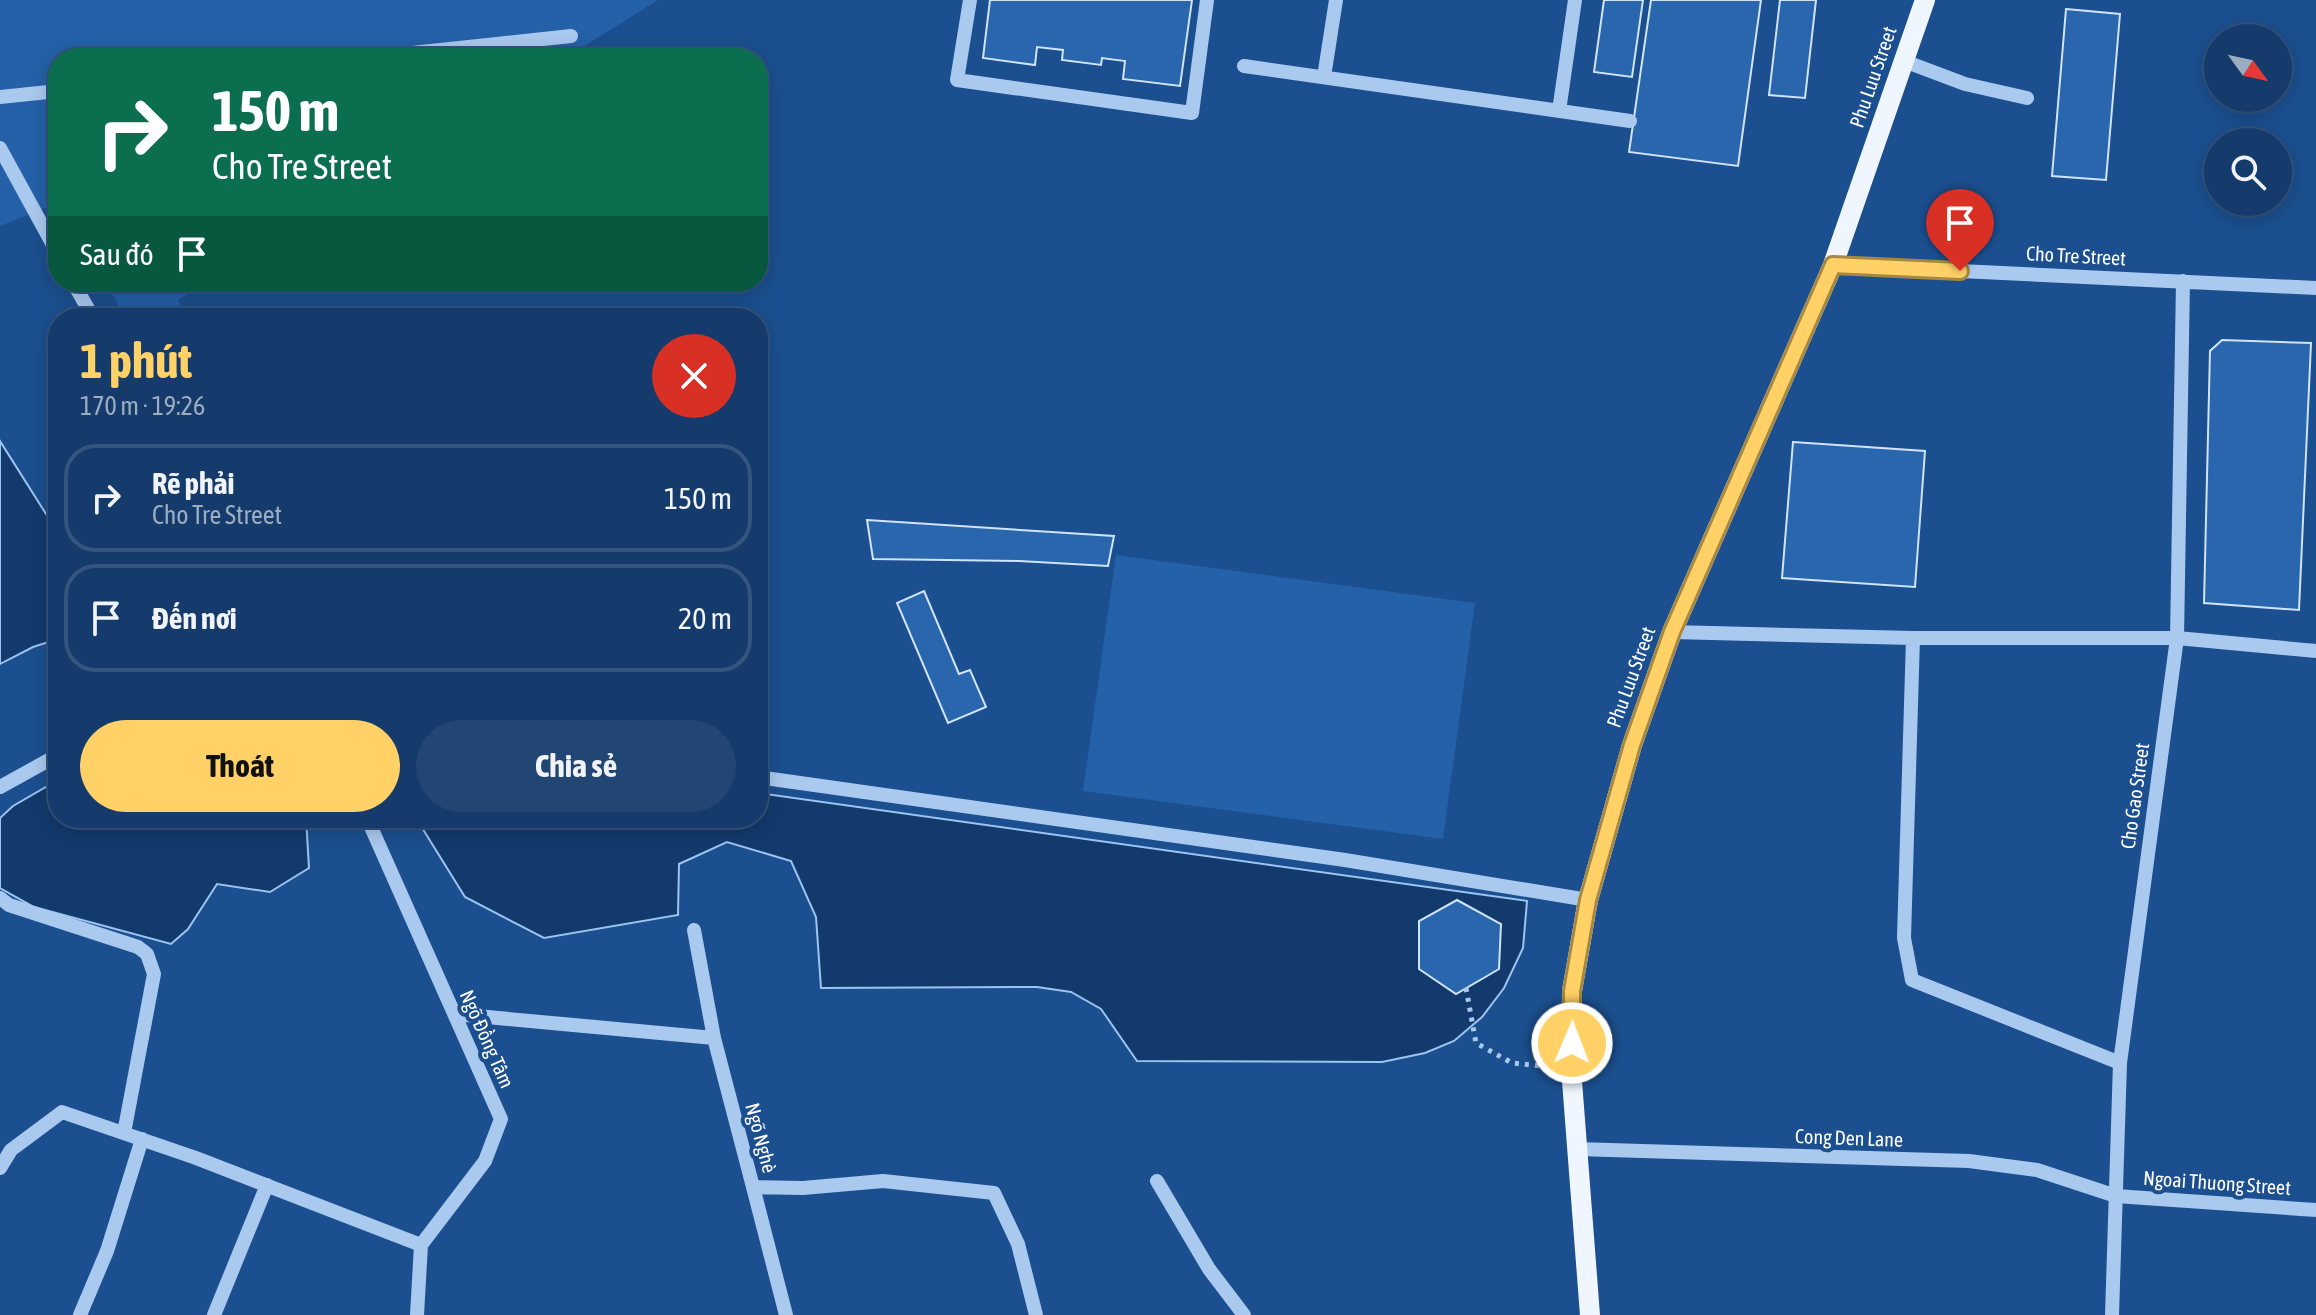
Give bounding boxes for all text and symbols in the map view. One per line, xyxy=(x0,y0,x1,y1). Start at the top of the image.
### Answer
street label: Phu Luu Street xyxy=(1844,23,1901,131)
north arrow xyxy=(2204,24,2292,112)
map controls xyxy=(2204,24,2292,216)
text: 150 m xyxy=(212,79,339,143)
icon: right xyxy=(80,80,184,184)
button: search xyxy=(2204,128,2292,216)
text: Cho Tre Street xyxy=(212,145,392,187)
pin xyxy=(1926,189,1994,271)
icon: arrive xyxy=(1938,201,1982,245)
icon: arrive xyxy=(170,232,214,276)
text: Sau đó xyxy=(80,237,154,271)
street label: Cho Tre Street xyxy=(2025,241,2127,270)
text: 1 phút xyxy=(80,333,192,388)
button: close xyxy=(652,334,736,418)
text: 170 m · 19:26 xyxy=(80,391,205,421)
text: Rẽ phải xyxy=(152,466,234,500)
icon: right xyxy=(84,476,128,520)
text: 150 m xyxy=(664,481,732,515)
text: Cho Tre Street xyxy=(152,500,282,530)
icon: arrive xyxy=(84,596,128,640)
text: Đến nơi xyxy=(152,601,237,635)
text: 20 m xyxy=(678,601,732,635)
street label: Phu Luu Street xyxy=(1602,623,1659,730)
button: Thoát xyxy=(80,720,400,812)
button: Chia sẻ xyxy=(416,720,736,812)
street label: Cho Gao Street xyxy=(2116,741,2153,850)
street label: Ngõ Đồng Tâm xyxy=(456,986,519,1091)
position arrow xyxy=(1530,1001,1614,1085)
street label: Ngõ Nghè xyxy=(741,1100,782,1175)
street label: Cong Den Lane xyxy=(1795,1124,1903,1151)
street label: Ngoai Thuong Street xyxy=(2142,1166,2292,1199)

